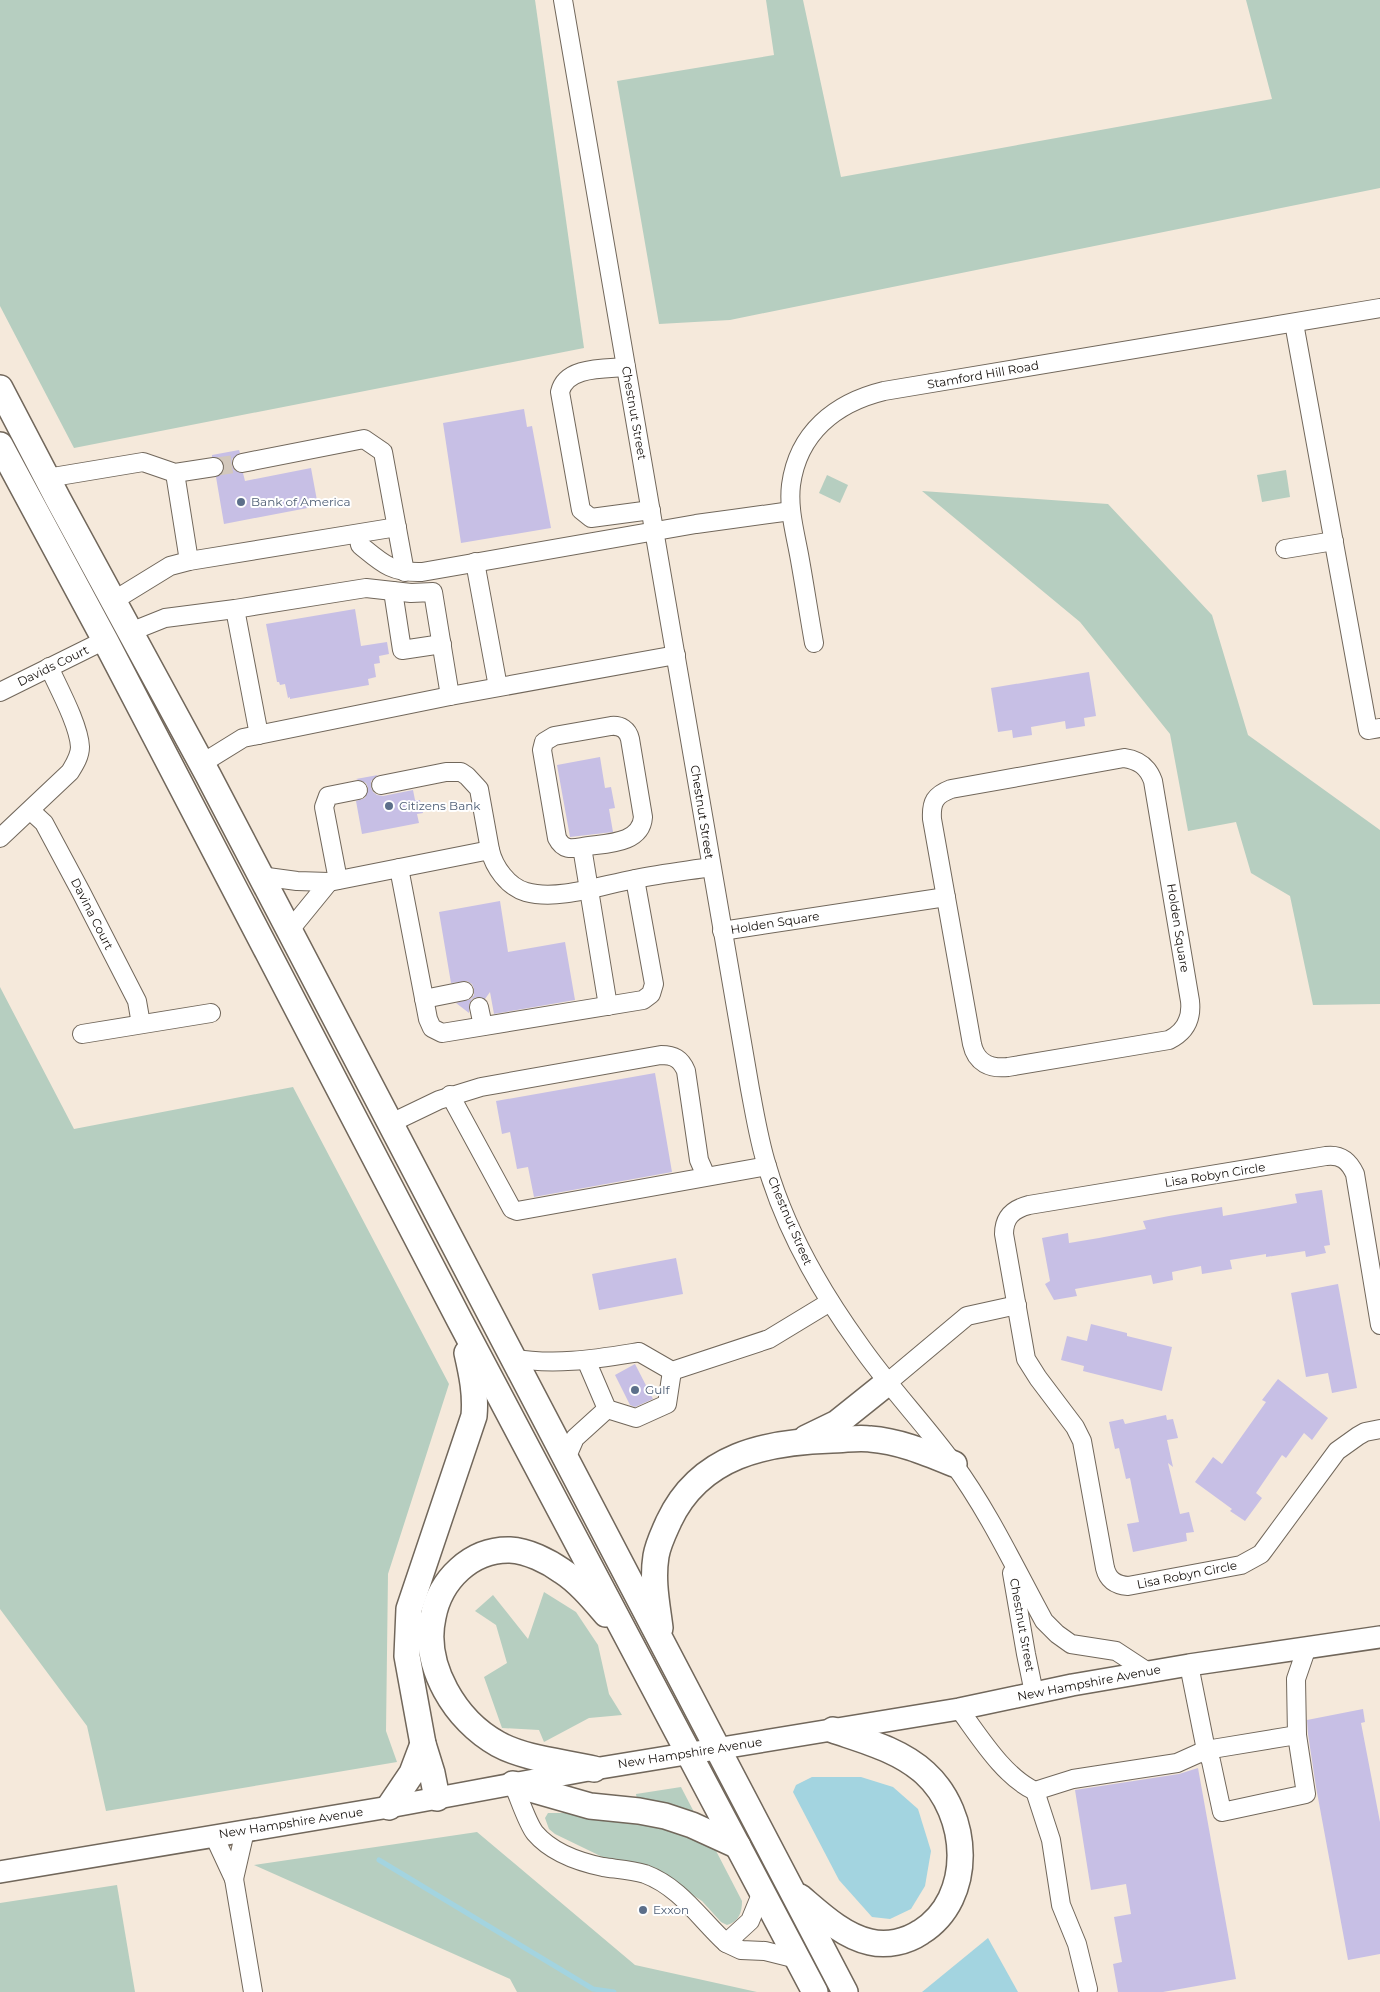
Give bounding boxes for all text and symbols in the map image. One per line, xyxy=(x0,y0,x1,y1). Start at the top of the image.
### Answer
street label: Stamford Hill Road xyxy=(926,357,1040,392)
street label: Chestnut Street xyxy=(619,365,650,461)
place label: Bank of America xyxy=(251,494,351,509)
marker: Bank of America xyxy=(235,496,247,508)
street label: Davids Court xyxy=(15,642,91,689)
street label: Chestnut Street xyxy=(688,764,717,860)
place label: Citizens Bank xyxy=(399,798,481,813)
marker: Citizens Bank xyxy=(383,800,395,812)
street label: Davina Court xyxy=(68,875,117,952)
street label: Holden Square xyxy=(1164,882,1193,973)
street label: Holden Square xyxy=(729,908,820,937)
street label: Lisa Robyn Circle xyxy=(1163,1159,1266,1190)
street label: Chestnut Street xyxy=(765,1174,816,1268)
place label: Gulf xyxy=(645,1382,671,1397)
marker: Gulf xyxy=(629,1384,641,1396)
street label: Lisa Robyn Circle xyxy=(1135,1557,1238,1592)
street label: Chestnut Street xyxy=(1007,1577,1038,1673)
street label: New Hampshire Avenue xyxy=(1016,1661,1162,1704)
street label: New Hampshire Avenue xyxy=(617,1734,763,1771)
street label: New Hampshire Avenue xyxy=(218,1804,364,1841)
place label: Exxon xyxy=(653,1902,689,1917)
marker: Exxon xyxy=(637,1904,649,1916)

